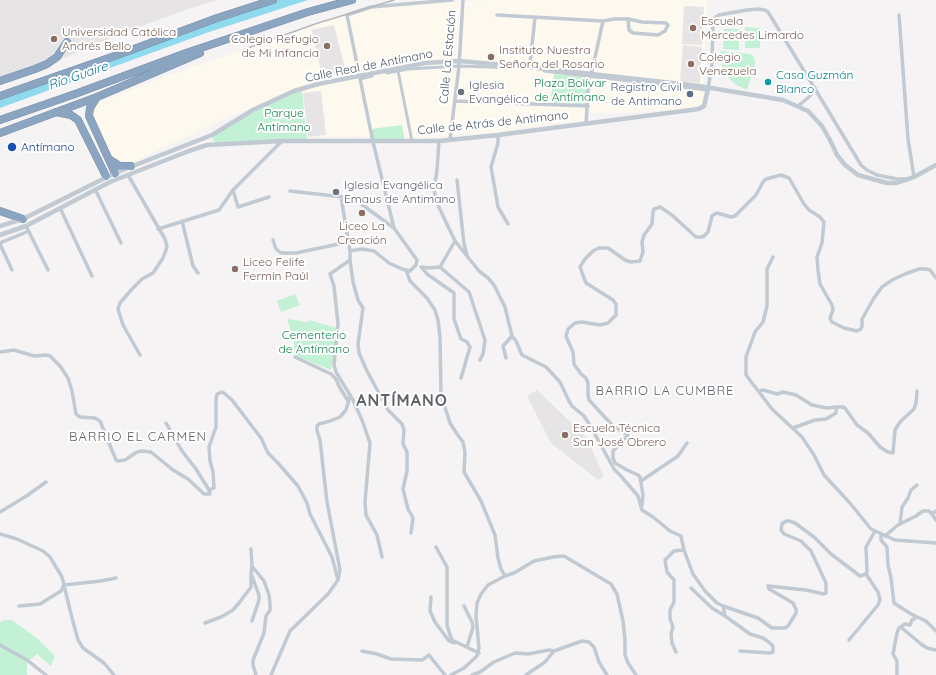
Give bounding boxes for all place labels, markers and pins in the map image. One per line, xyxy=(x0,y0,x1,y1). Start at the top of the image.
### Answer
place label: Escuela Mercedes Limardo xyxy=(701,14,804,42)
marker: Escuela Mercedes Limardo xyxy=(688,23,698,33)
place label: Universidad Católica Andrés Bello xyxy=(62,25,176,53)
place label: Colegio Refugio de Mi Infancia xyxy=(231,32,319,60)
marker: Universidad Católica Andrés Bello xyxy=(49,34,59,44)
marker: Colegio Refugio de Mi Infancia xyxy=(322,41,332,51)
place label: Instituto Nuestra Señora del Rosario xyxy=(499,43,604,71)
place label: Colegio Venezuela xyxy=(699,50,757,78)
marker: Instituto Nuestra Señora del Rosario xyxy=(486,52,496,62)
marker: Colegio Venezuela xyxy=(686,59,696,69)
place label: Casa Guzmán Blanco xyxy=(776,68,853,96)
marker: Casa Guzmán Blanco xyxy=(763,77,773,87)
place label: Iglesia Evangélica xyxy=(469,78,529,106)
place label: Registro Civil de Antimano xyxy=(611,80,682,108)
marker: Iglesia Evangélica xyxy=(456,87,466,97)
marker: Registro Civil de Antimano xyxy=(685,89,695,99)
place label: Antímano xyxy=(21,140,75,154)
marker: Antímano xyxy=(6,141,18,153)
place label: Iglesia Evangélica Emaus de Antimano xyxy=(344,178,456,206)
marker: Iglesia Evangélica Emaus de Antimano xyxy=(331,187,341,197)
marker: Liceo La Creación xyxy=(357,208,367,218)
place label: Liceo La Creación xyxy=(337,219,387,247)
place label: Liceo Felife Fermín Paúl xyxy=(243,255,309,283)
marker: Liceo Felife Fermín Paúl xyxy=(230,264,240,274)
place label: Escuela Técnica San José Obrero xyxy=(573,421,666,449)
marker: Escuela Técnica San José Obrero xyxy=(560,430,570,440)

